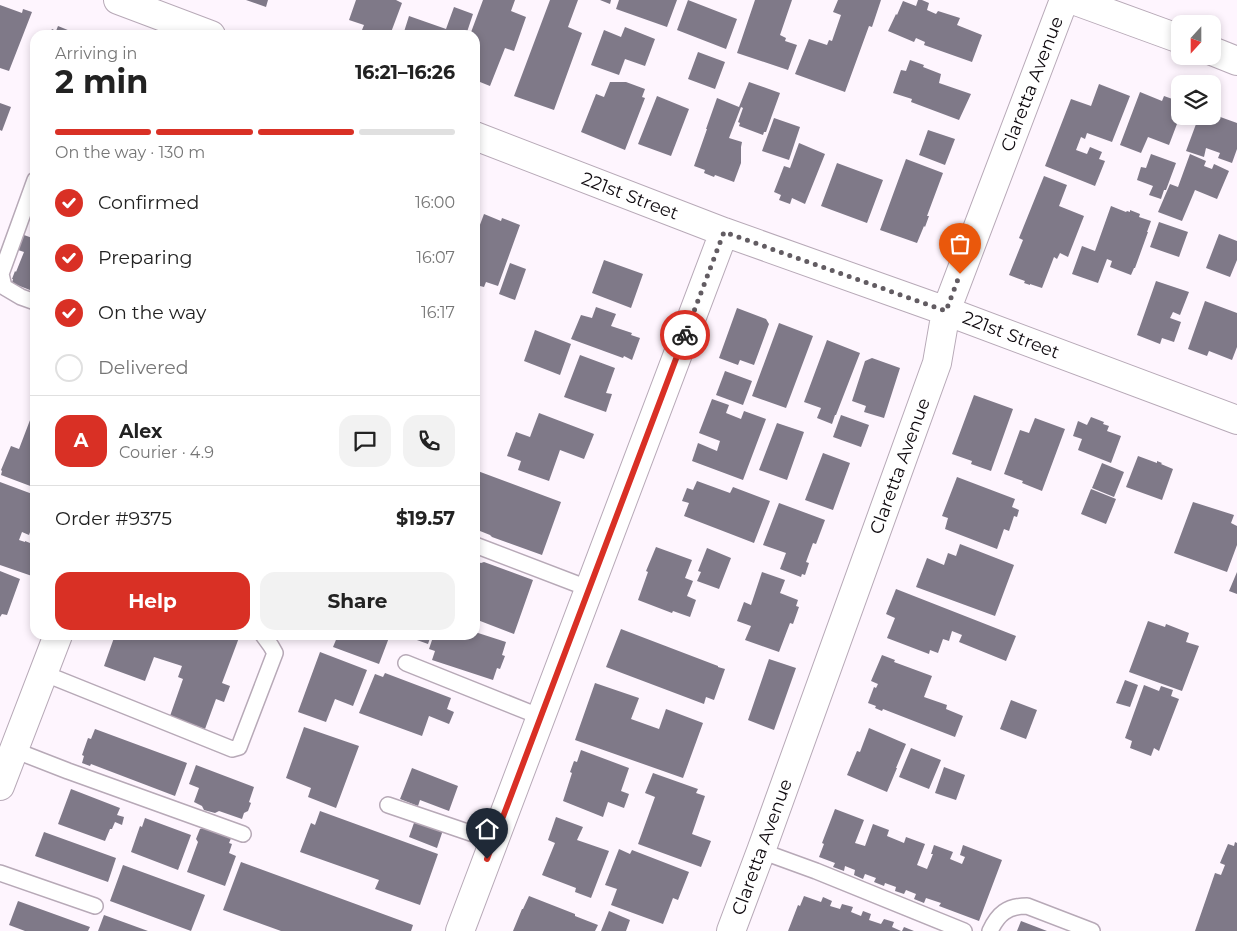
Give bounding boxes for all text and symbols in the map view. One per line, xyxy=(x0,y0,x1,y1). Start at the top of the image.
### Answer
street label: Claretta Avenue xyxy=(996,13,1068,155)
north arrow xyxy=(1171,15,1221,65)
map controls xyxy=(1171,15,1221,125)
text: Arriving in xyxy=(55,44,137,63)
text: 16:21–16:26 xyxy=(355,61,455,84)
text: 2 min xyxy=(55,62,148,101)
button: layers xyxy=(1171,75,1221,125)
text: On the way · 130 m xyxy=(55,143,205,162)
street label: 221st Street xyxy=(578,167,682,225)
icon: check xyxy=(55,189,83,217)
text: Confirmed xyxy=(98,191,199,214)
text: 16:00 xyxy=(415,193,455,212)
pin xyxy=(939,223,981,274)
icon: bag xyxy=(946,230,974,258)
icon: check xyxy=(55,244,83,272)
text: Preparing xyxy=(98,246,193,269)
text: 16:07 xyxy=(416,248,455,267)
icon: check xyxy=(55,299,83,327)
text: On the way xyxy=(98,301,206,324)
text: 16:17 xyxy=(421,303,455,322)
street label: 221st Street xyxy=(959,306,1063,364)
courier xyxy=(660,310,710,360)
icon: bike xyxy=(671,321,699,349)
text: Delivered xyxy=(98,356,189,379)
street label: Claretta Avenue xyxy=(865,395,935,537)
button: chat xyxy=(339,415,391,467)
button: phone xyxy=(403,415,455,467)
text: Alex xyxy=(119,420,162,443)
text: A xyxy=(74,429,88,452)
text: Courier · 4.9 xyxy=(119,443,214,462)
text: Order #9375 xyxy=(55,507,172,530)
text: $19.57 xyxy=(396,507,455,530)
button: Help xyxy=(55,572,250,630)
button: Share xyxy=(260,572,455,630)
street label: Claretta Avenue xyxy=(727,776,797,918)
pin xyxy=(466,808,508,859)
icon: home xyxy=(473,815,501,843)

